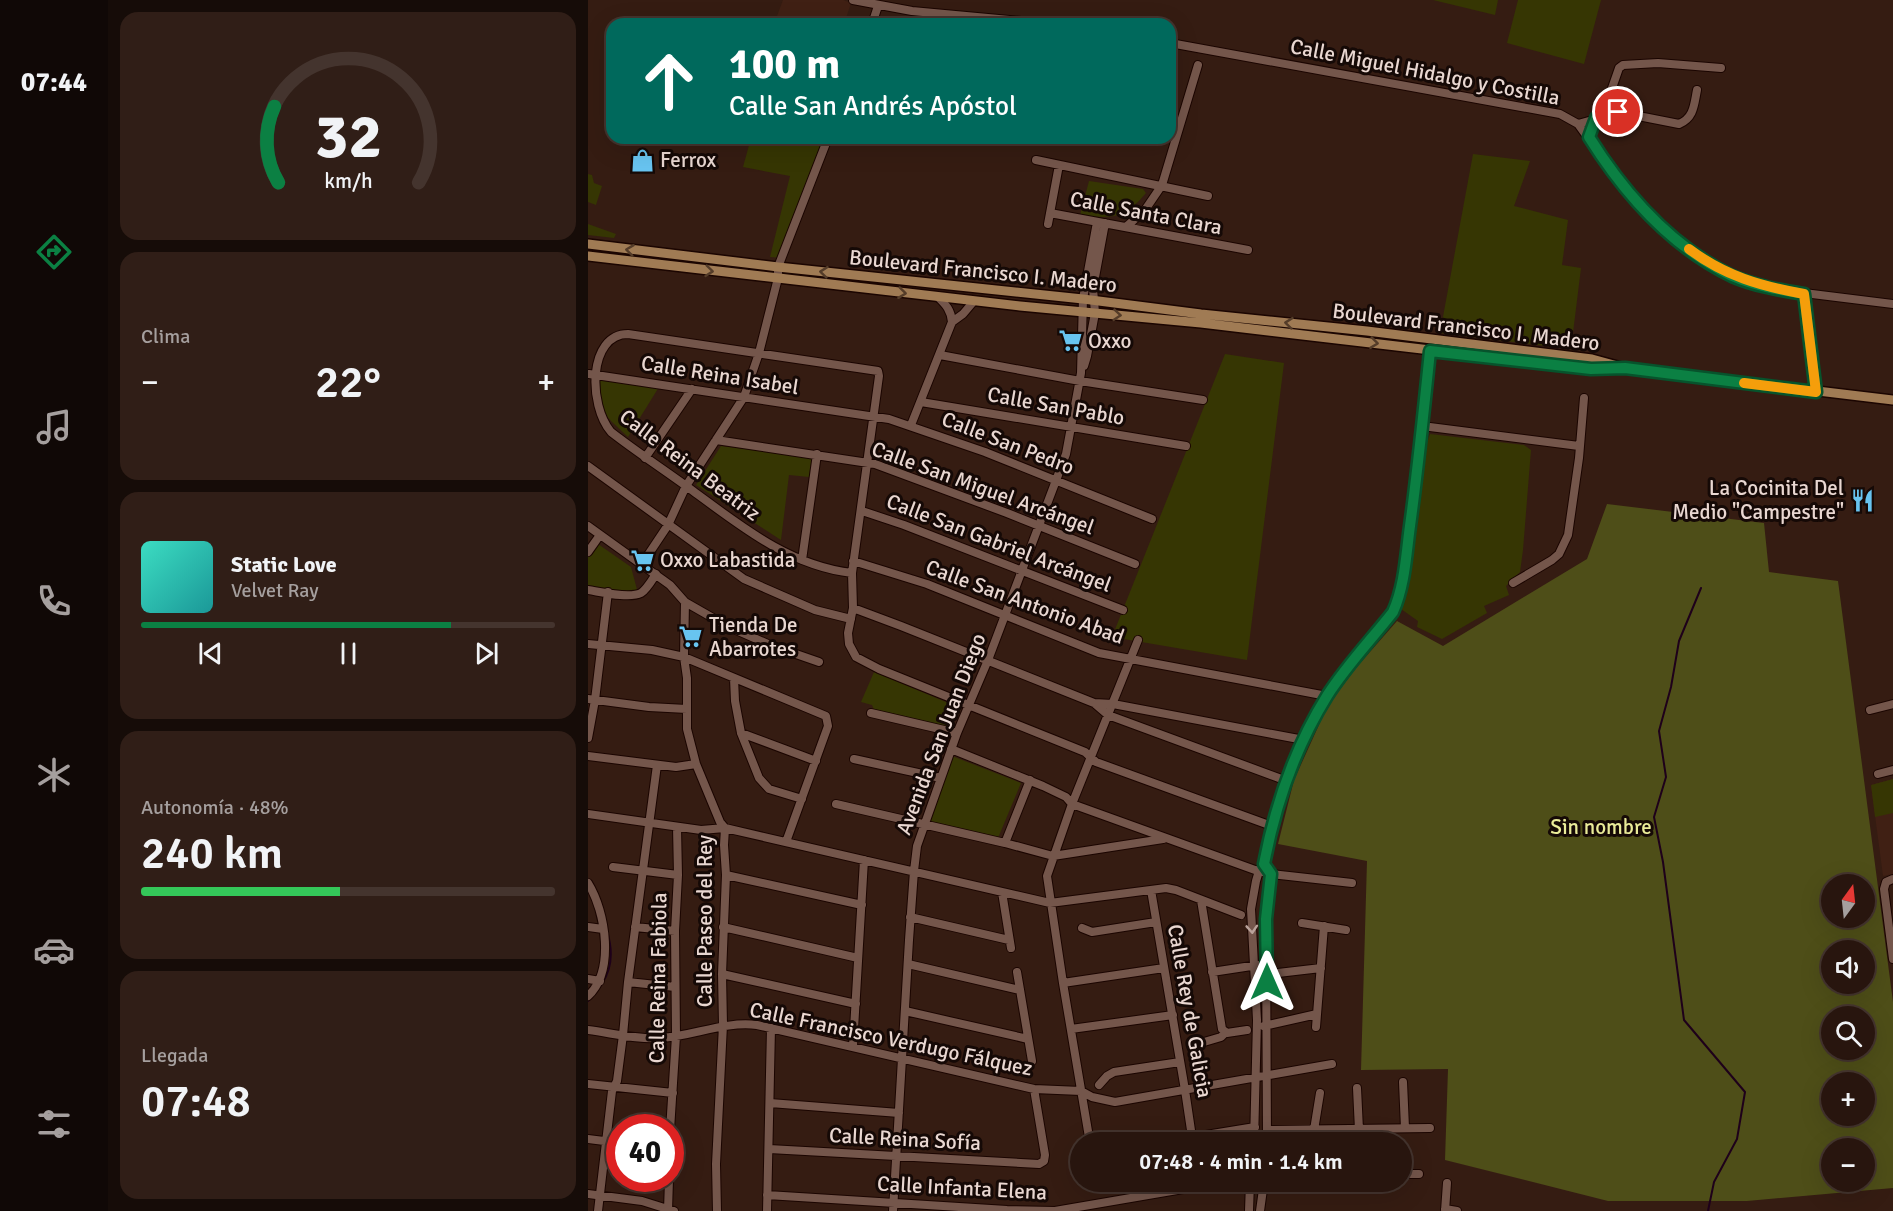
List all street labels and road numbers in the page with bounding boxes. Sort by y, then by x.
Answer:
street label: Calle Miguel Hidalgo y Costilla [1288,33,1562,111]
street label: Calle Santa Clara [1068,186,1224,240]
street label: Boulevard Francisco I. Madero [848,244,1118,298]
street label: Boulevard Francisco I. Madero [1331,298,1601,356]
street label: Calle Reina Isabel [639,350,801,400]
street label: Calle San Pablo [985,381,1127,431]
street label: Calle Reina Beatriz [614,404,766,526]
street label: Calle San Pedro [938,406,1078,480]
street label: Calle San Miguel Arcángel [868,436,1098,540]
street label: Calle San Gabriel Arcángel [883,488,1115,598]
street label: Calle San Antonio Abad [922,554,1128,650]
street label: Avenida San Juan Diego [891,630,991,838]
street label: Calle Paseo del Rey [692,835,718,1007]
street label: Calle Reina Fabiola [644,892,672,1064]
street label: Calle Rey de Galicia [1162,922,1218,1100]
street label: Calle Francisco Verdugo Fálquez [747,996,1035,1082]
street label: Calle Reina Sofía [828,1122,982,1156]
street label: Calle Infanta Elena [876,1171,1048,1205]

